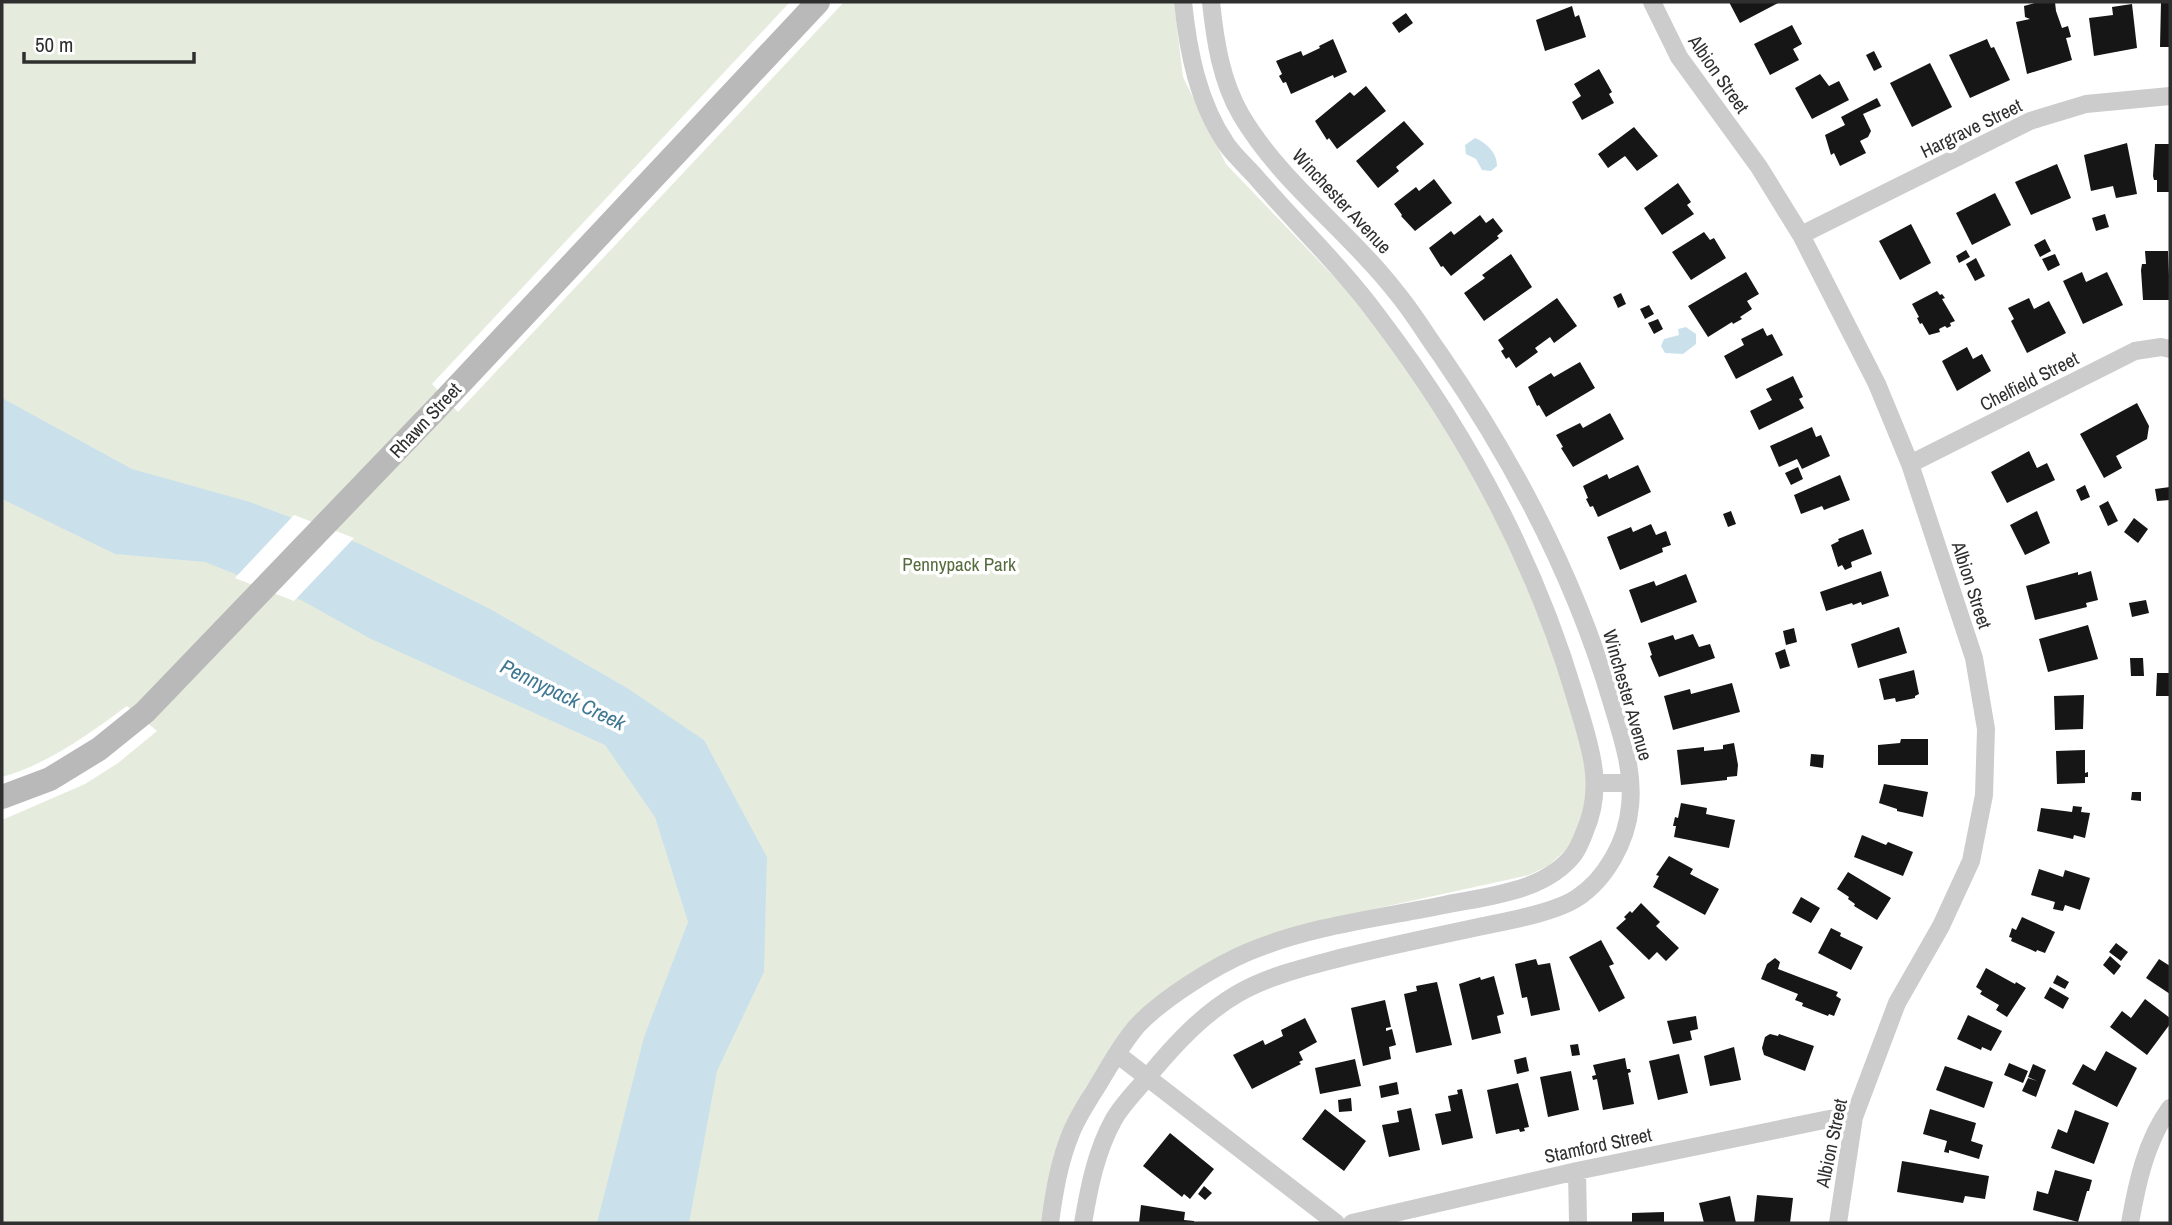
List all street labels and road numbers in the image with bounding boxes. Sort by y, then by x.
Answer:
street label: Albion Street [1682,29,1756,119]
street label: Hargrave Street [1916,92,2027,164]
street label: Winchester Avenue [1287,143,1397,259]
street label: Chelfield Street [1975,345,2083,417]
street label: Rhawn Street [383,376,467,463]
street label: Albion Street [1945,537,1998,632]
street label: Winchester Avenue [1597,627,1659,763]
street label: Albion Street [1809,1096,1853,1191]
street label: Stamford Street [1542,1121,1655,1169]

